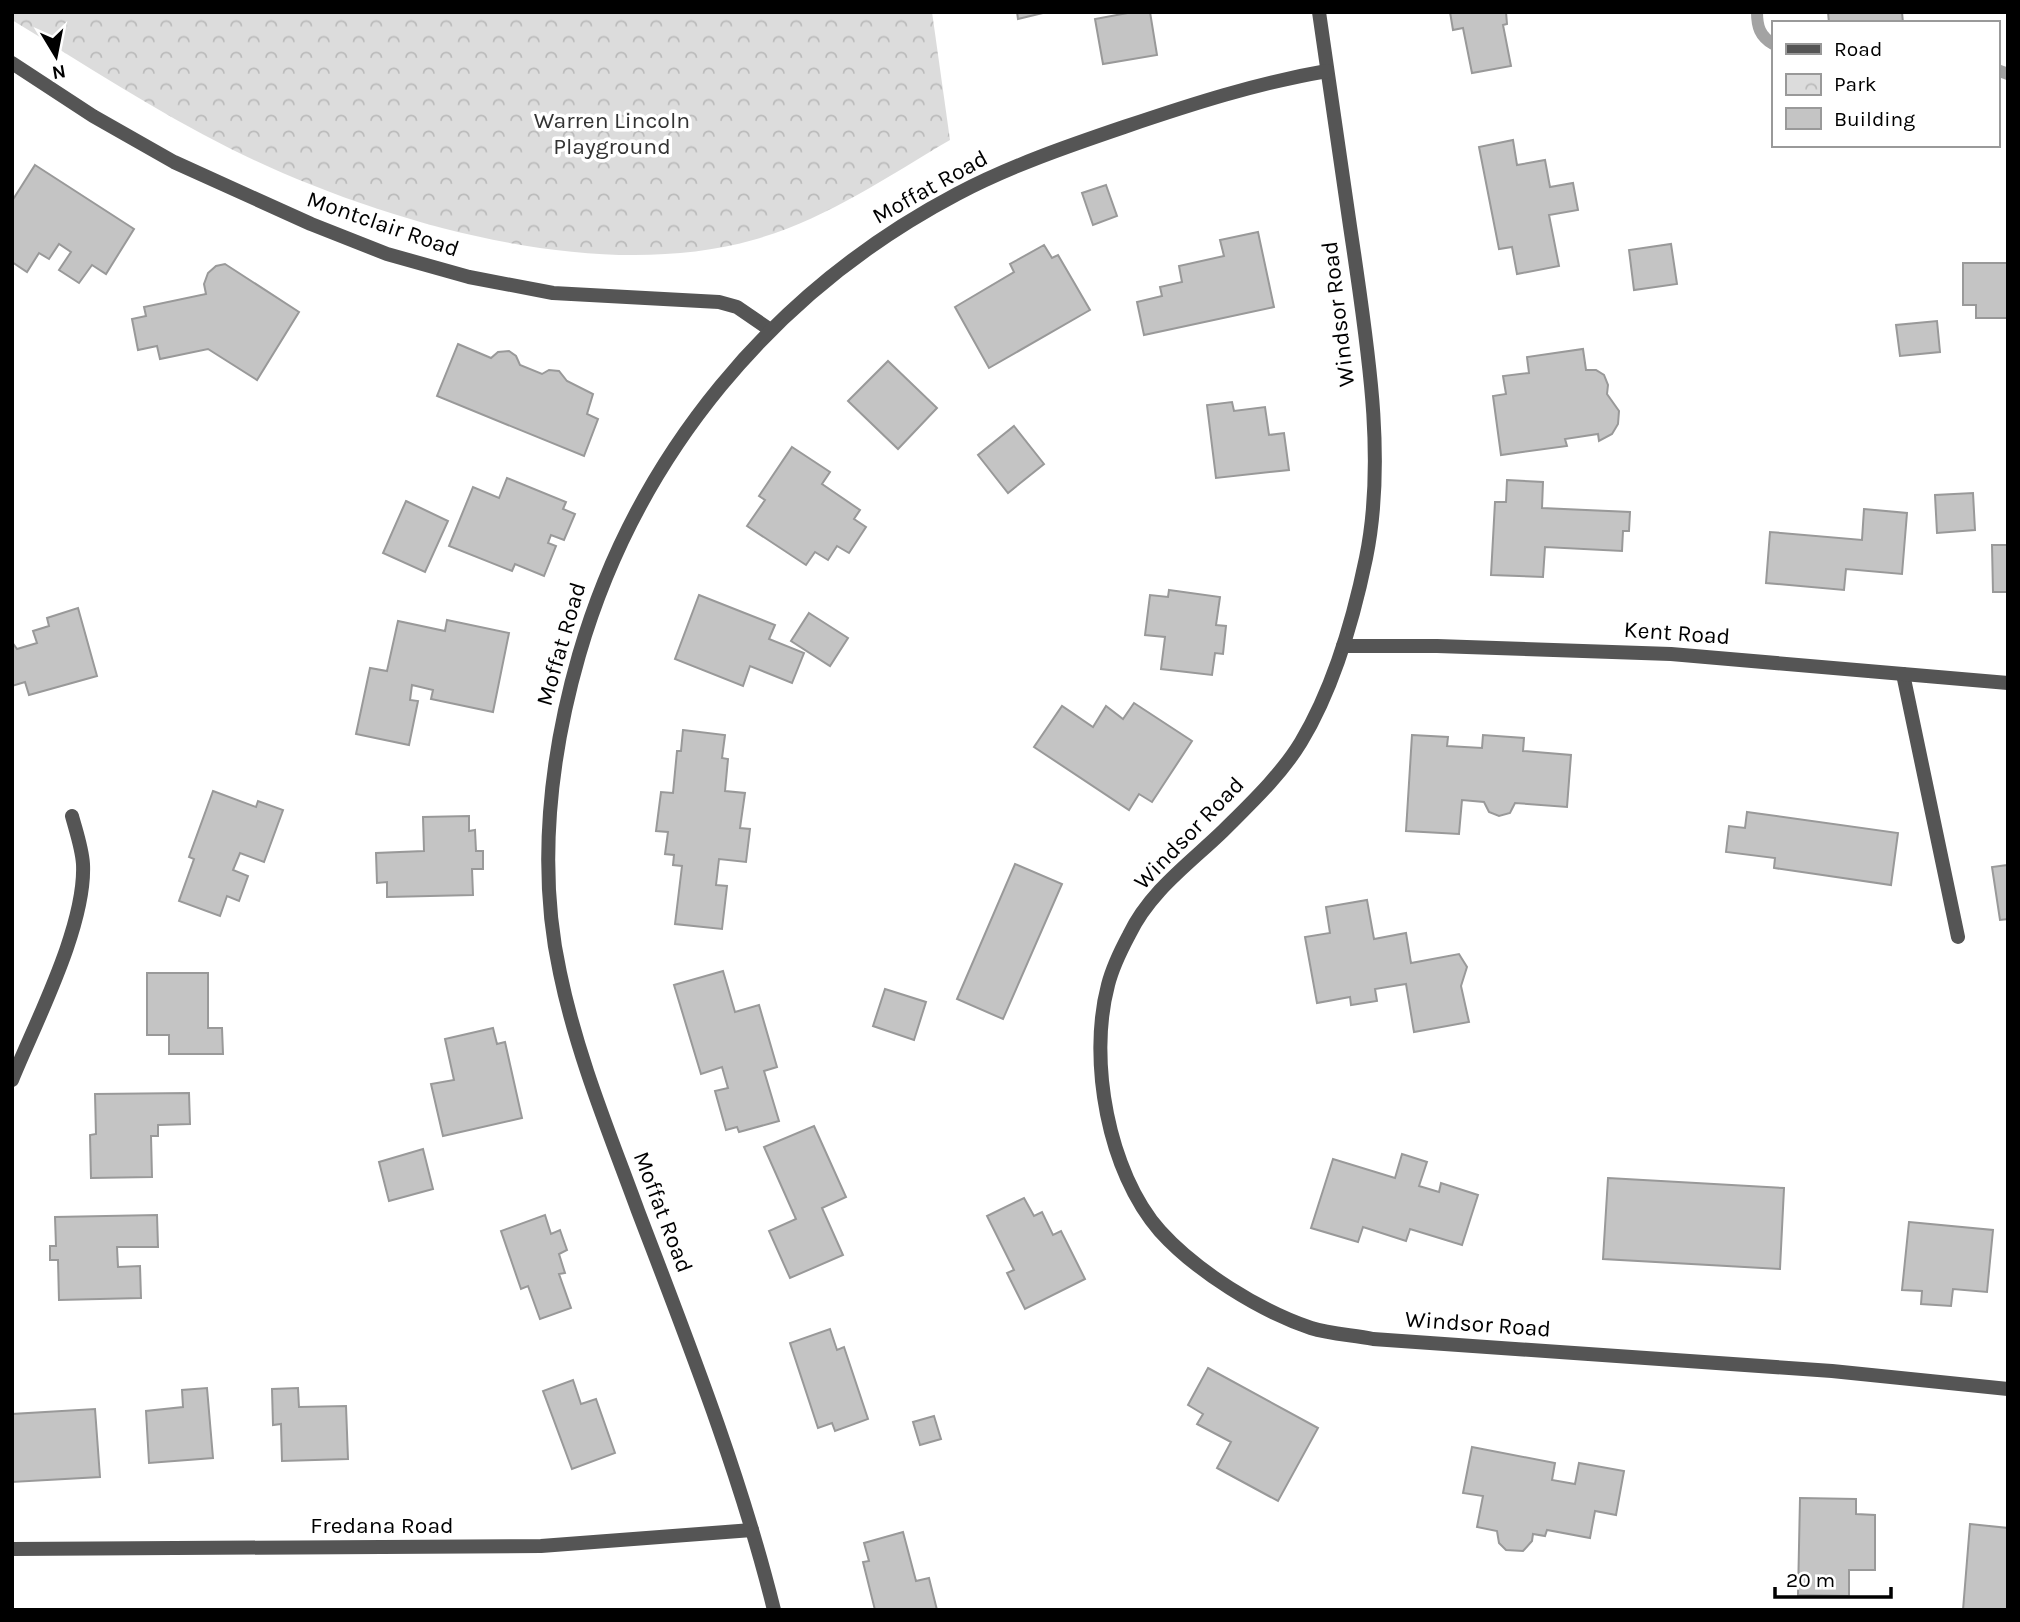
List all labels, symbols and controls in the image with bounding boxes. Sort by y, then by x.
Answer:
north arrow [21,21,91,91]
legend [1772,21,1999,147]
text: Road [1834,37,1882,61]
text: N [50,60,67,84]
text: Park [1834,72,1877,96]
park label: Warren Lincoln Playground [534,107,690,160]
text: Building [1834,107,1915,131]
street label: Moffat Road [868,144,992,230]
street label: Montclair Road [303,185,463,263]
street label: Windsor Road [1316,240,1360,388]
street label: Moffat Road [530,579,592,709]
street label: Kent Road [1623,616,1731,650]
street label: Windsor Road [1128,771,1250,895]
street label: Moffat Road [628,1148,698,1276]
street label: Windsor Road [1404,1305,1552,1343]
street label: Fredana Road [310,1512,454,1539]
scale bar [1775,1556,1890,1600]
text: 20 m [1786,1568,1835,1592]

